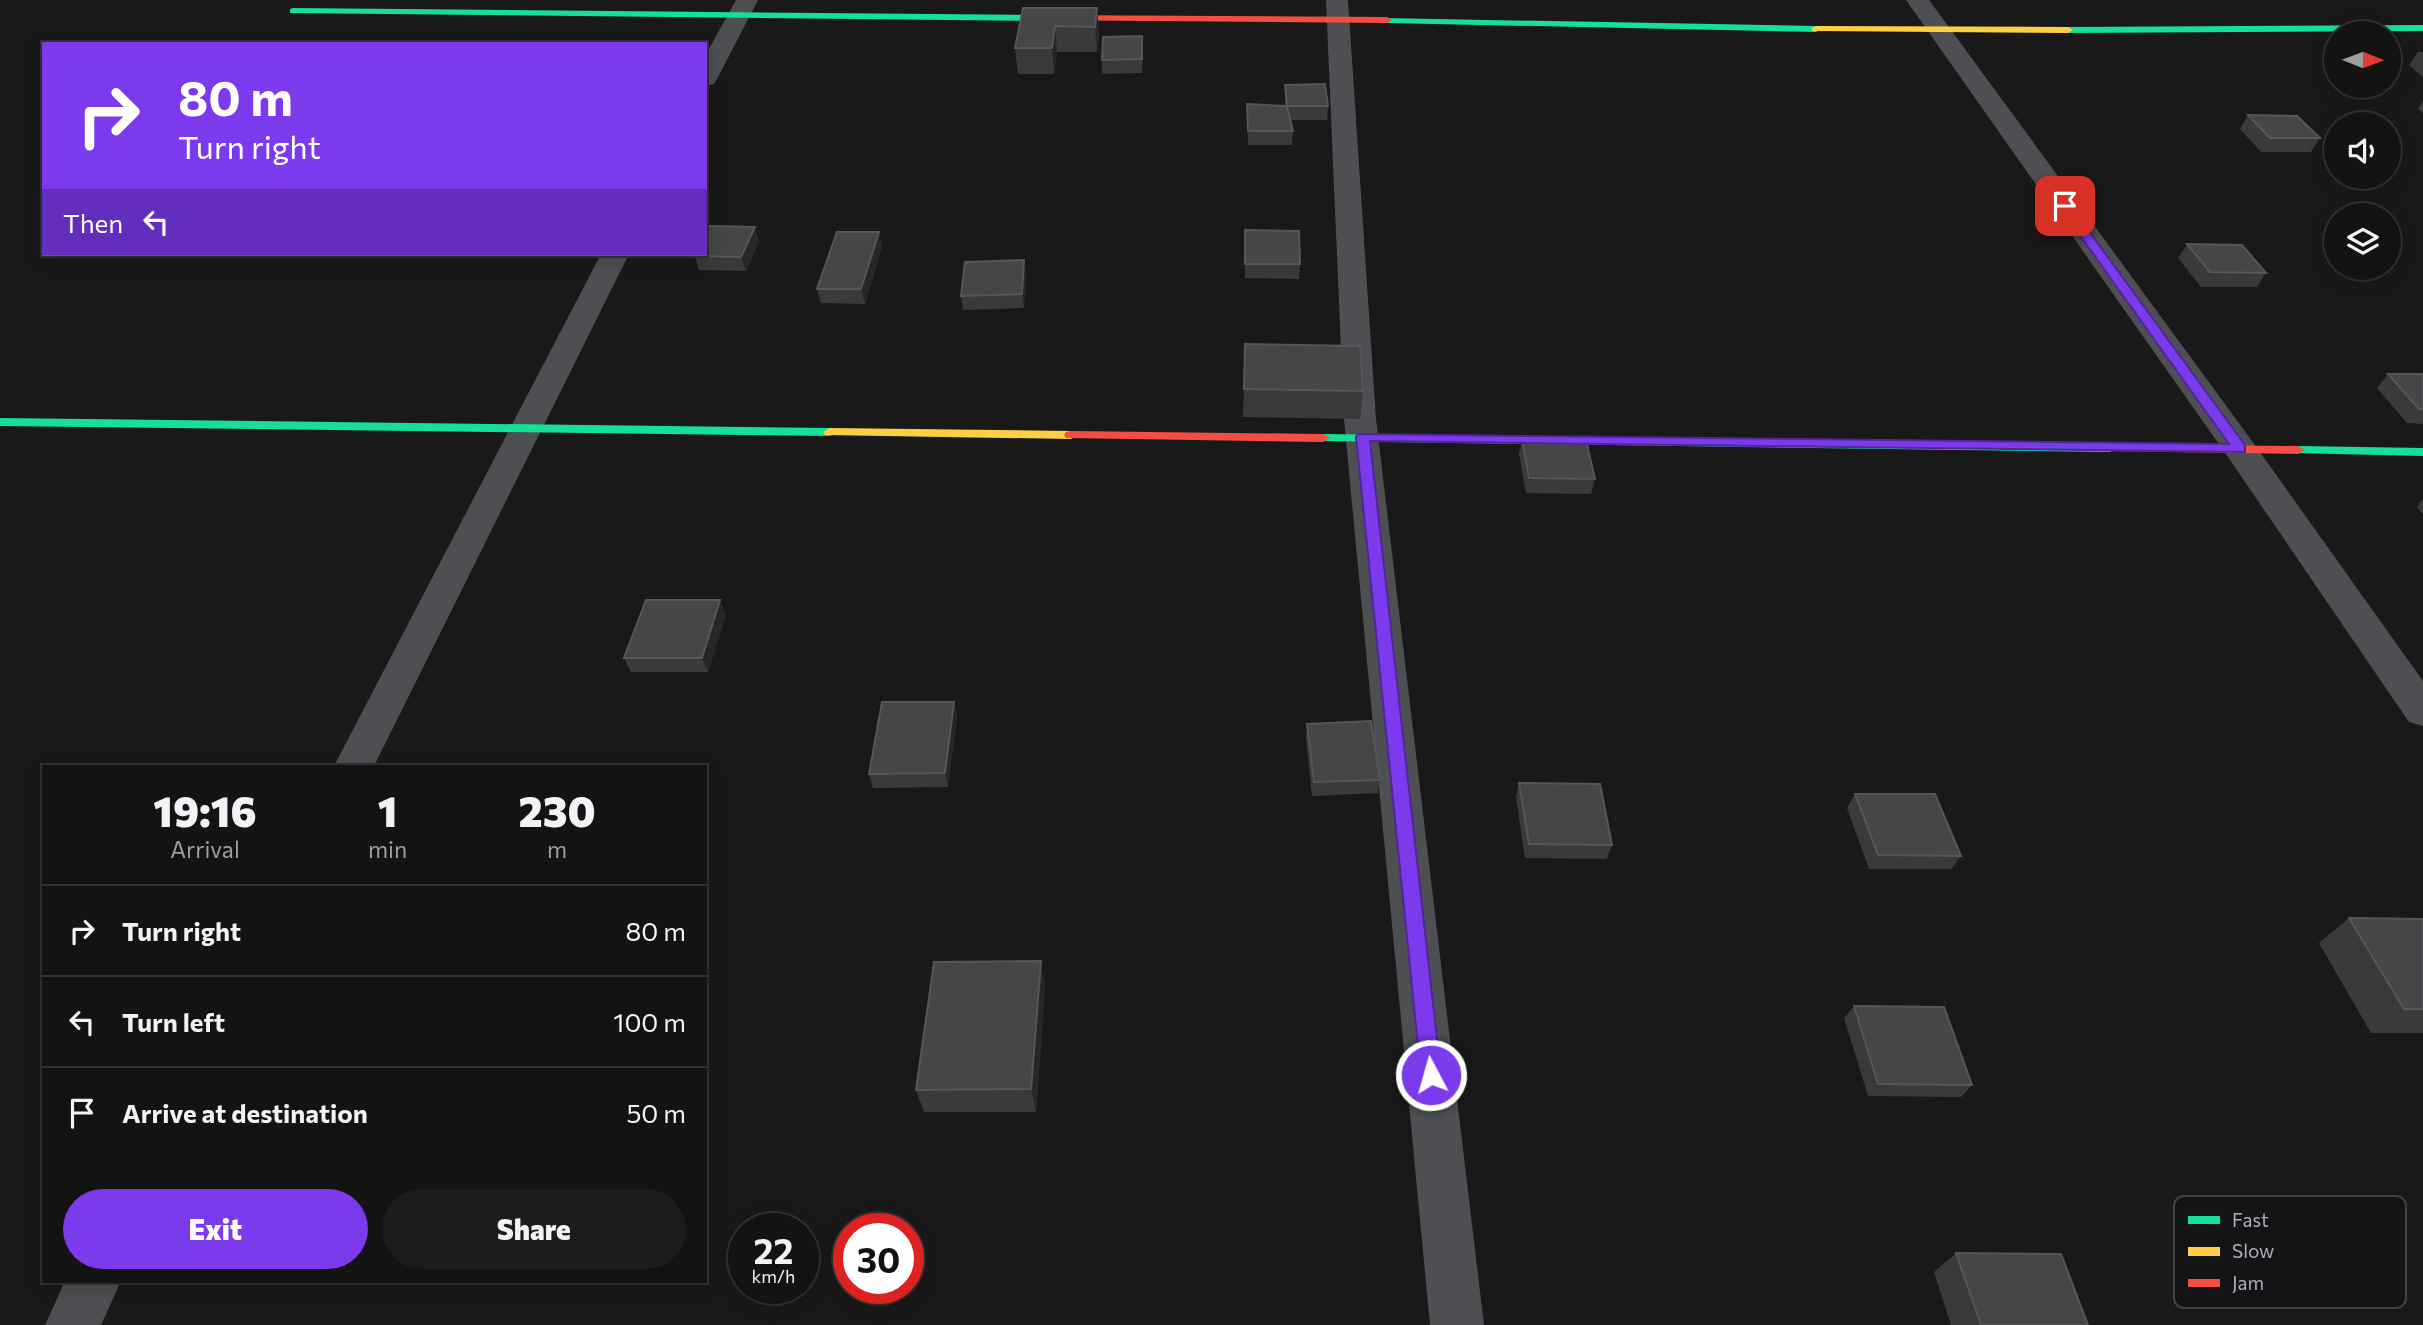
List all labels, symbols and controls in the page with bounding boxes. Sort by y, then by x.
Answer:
north arrow [2324,21,2401,98]
map controls [2324,21,2401,280]
text: 80 m [178,66,293,126]
icon: right [63,70,154,161]
button: sound [2324,112,2401,189]
text: Turn right [178,126,321,166]
pin [2035,176,2095,236]
icon: arrive [2046,187,2084,225]
icon: left [137,203,175,241]
button: layers [2324,203,2401,280]
text: Then [63,207,123,238]
text: 19:16 [153,784,257,836]
text: 1 [378,784,397,836]
text: 230 [518,784,596,836]
text: Arrival [170,835,240,863]
text: min [368,835,407,863]
text: m [547,835,567,863]
icon: right [63,912,101,950]
text: Turn right [122,915,241,946]
text: 80 m [626,915,686,946]
icon: left [63,1003,101,1041]
text: Turn left [122,1006,225,1037]
text: 100 m [613,1006,686,1037]
position arrow [1394,1038,1468,1112]
icon: arrive [63,1094,101,1132]
text: Arrive at destination [122,1097,368,1128]
text: 50 m [626,1097,686,1128]
button: Exit [63,1189,368,1269]
button: Share [382,1189,686,1269]
legend [2174,1196,2406,1308]
text: Fast [2232,1208,2269,1231]
speed limit sign: 30 [833,1213,924,1304]
text: 22 [754,1228,793,1271]
text: Slow [2232,1239,2274,1262]
text: km/h [752,1265,795,1287]
text: Jam [2232,1271,2264,1294]

